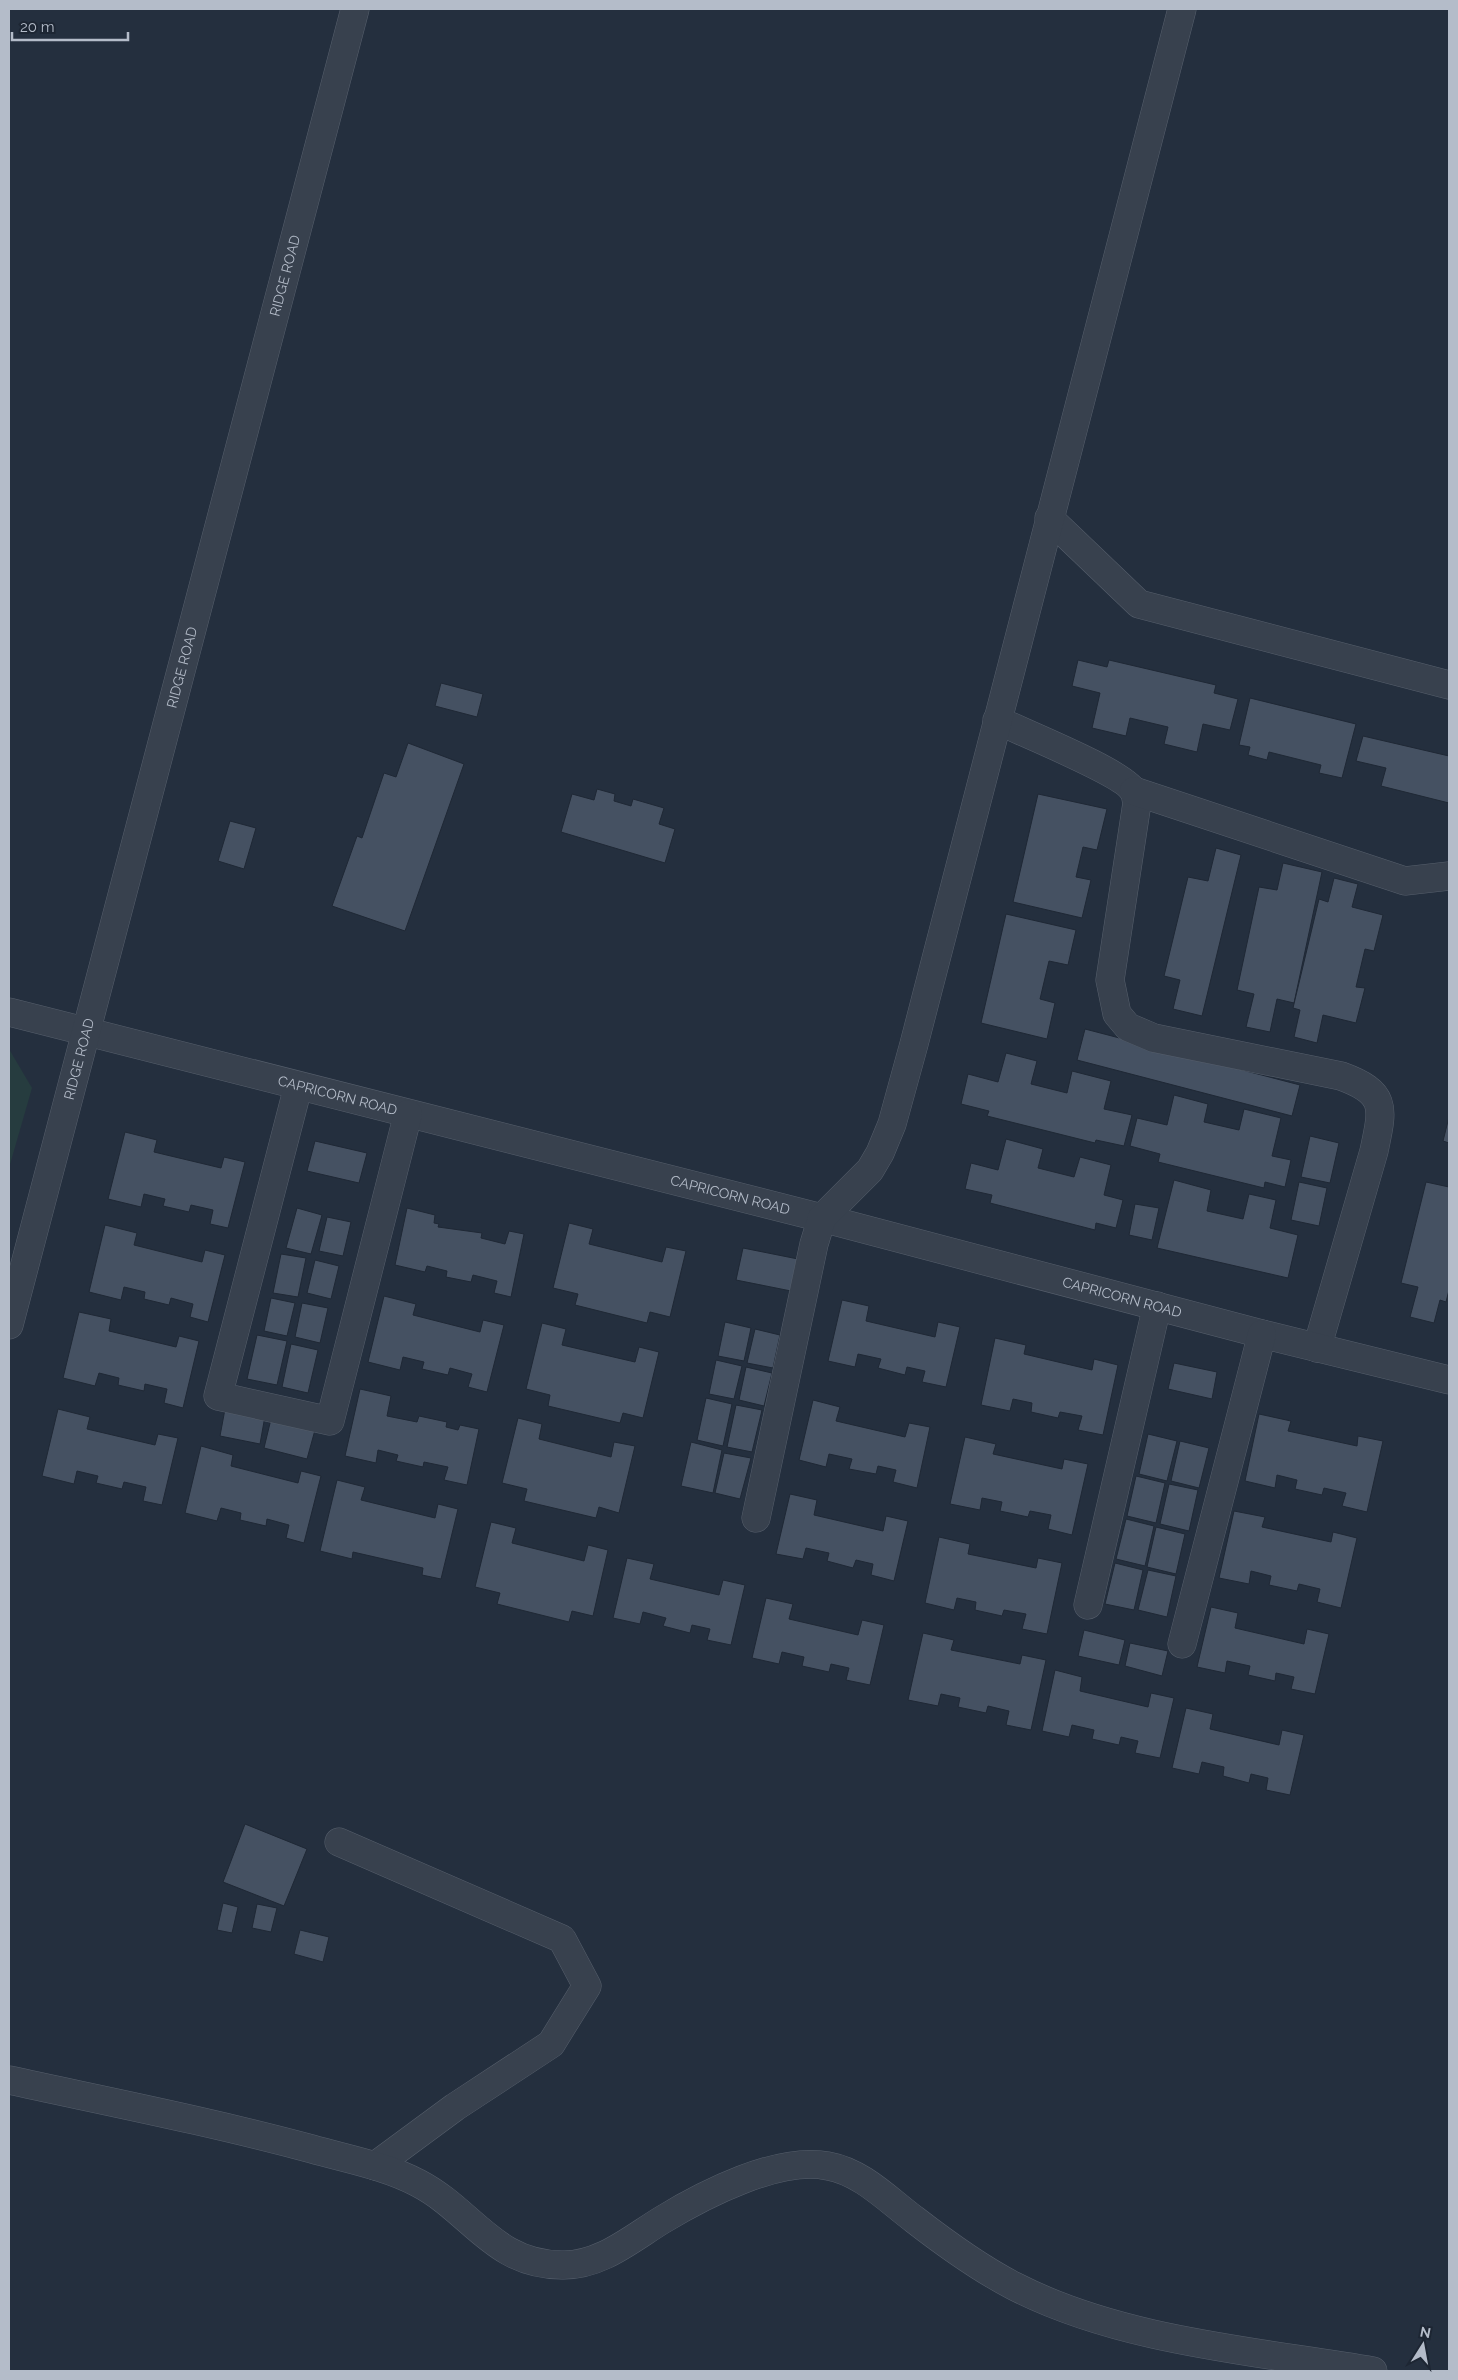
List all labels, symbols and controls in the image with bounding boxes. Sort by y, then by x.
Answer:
scale bar [12,10,129,42]
text: 20 m [20,18,55,36]
street label: RIDGE ROAD [267,233,303,318]
street label: RIDGE ROAD [164,625,200,710]
street label: RIDGE ROAD [61,1017,97,1101]
street label: CAPRICORN ROAD [276,1072,399,1118]
street label: CAPRICORN ROAD [669,1172,792,1218]
street label: CAPRICORN ROAD [1061,1274,1183,1320]
north arrow [1398,2320,1448,2370]
text: N [1419,2323,1432,2341]

